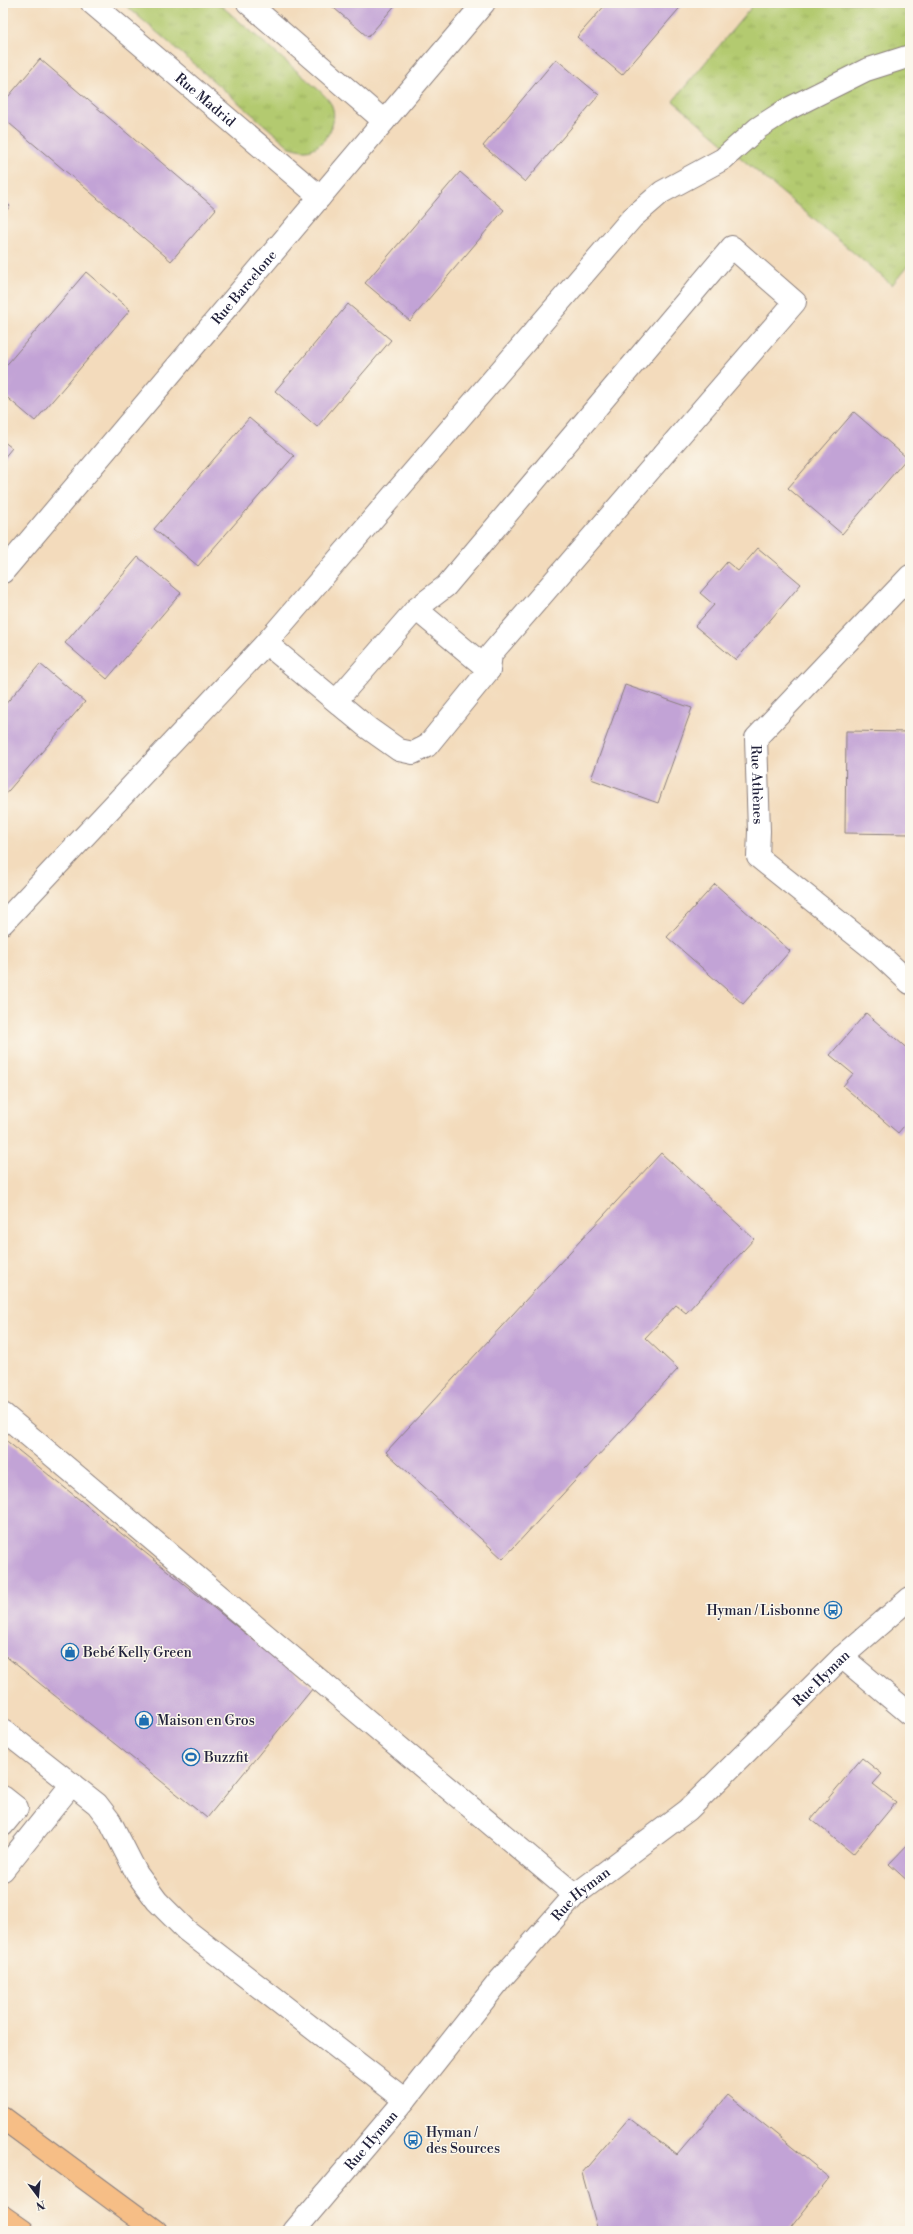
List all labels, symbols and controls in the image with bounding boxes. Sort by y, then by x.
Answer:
street label: Rue Madrid [171,69,239,131]
street label: Rue Barcelone [208,247,281,329]
street label: Rue Athènes [746,745,767,824]
bus stop icon: Hyman / Lisbonne [823,1600,843,1620]
place label: Hyman / Lisbonne [706,1602,820,1620]
shop icon: Bebé Kelly Green [60,1642,80,1662]
place label: Bebé Kelly Green [82,1644,192,1662]
street label: Rue Hyman [789,1646,854,1711]
shop icon: Maison en Gros [134,1710,154,1730]
place label: Maison en Gros [157,1712,255,1730]
sports icon: Buzzfit [181,1747,201,1767]
place label: Buzzfit [203,1749,249,1767]
street label: Rue Hyman [548,1863,615,1925]
street label: Rue Hyman [341,2107,403,2175]
place label: Hyman / des Sources [426,2124,500,2158]
bus stop icon: Hyman / des Sources [403,2130,423,2150]
north arrow [18,2176,58,2216]
text: N [34,2197,47,2213]

